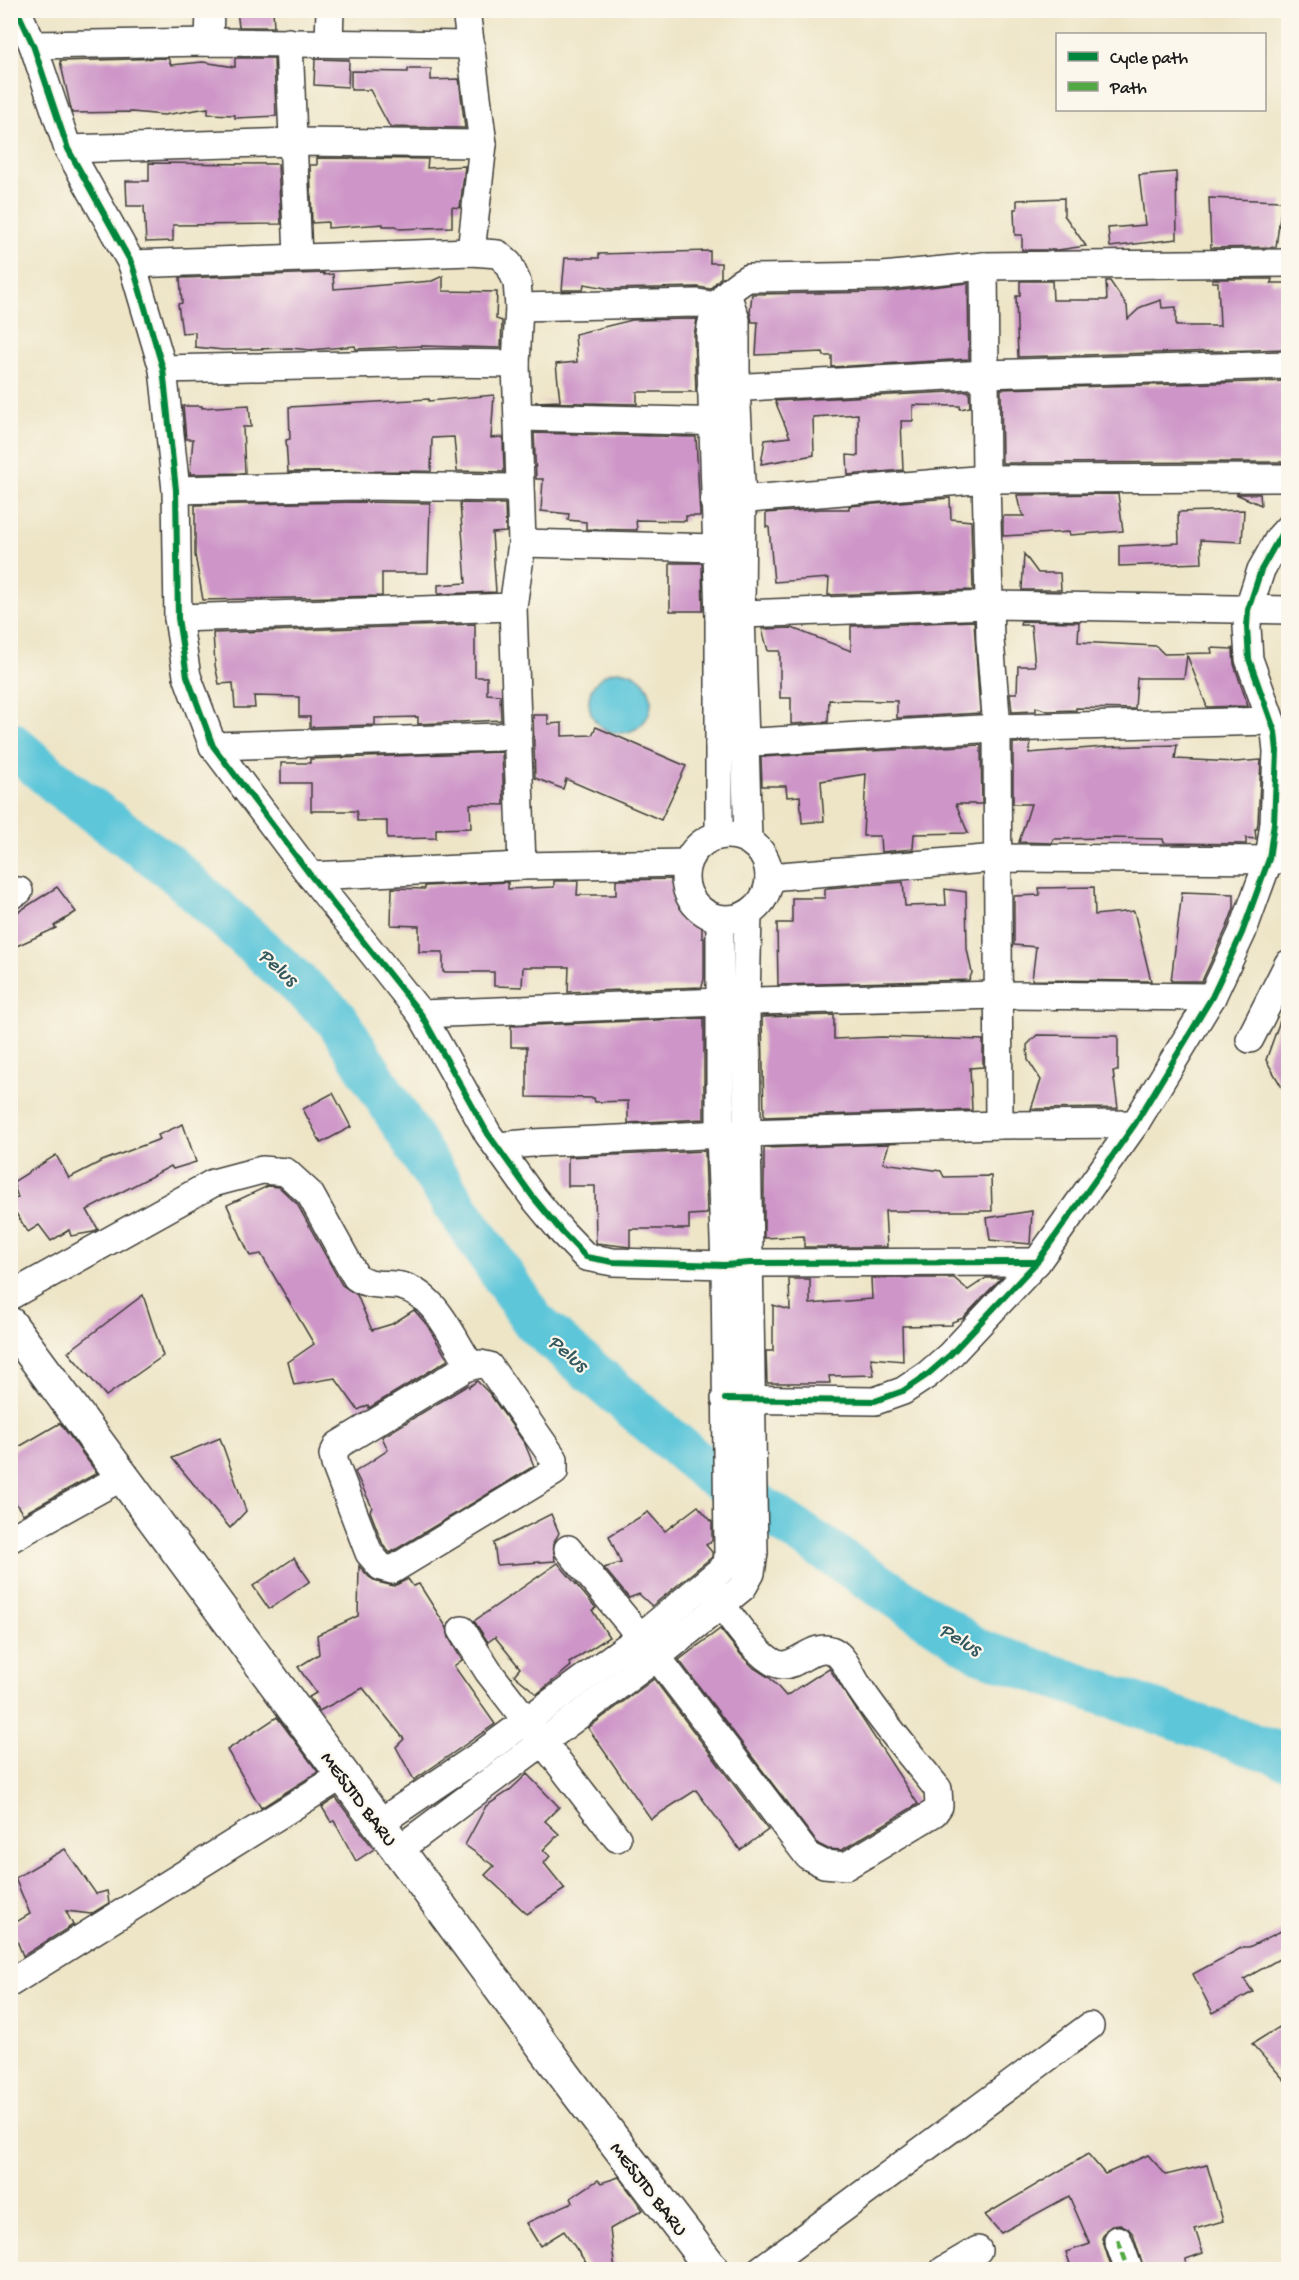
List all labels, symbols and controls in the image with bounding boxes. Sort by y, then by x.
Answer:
legend [1056,33,1266,111]
text: Cycle path [1110,49,1188,70]
text: Path [1109,79,1147,100]
water label: Pelus [252,944,303,994]
water label: Pelus [542,1331,593,1380]
water label: Pelus [934,1619,987,1664]
street label: MESJID BARU [314,1748,400,1852]
street label: MESJID BARU [603,2139,691,2242]

